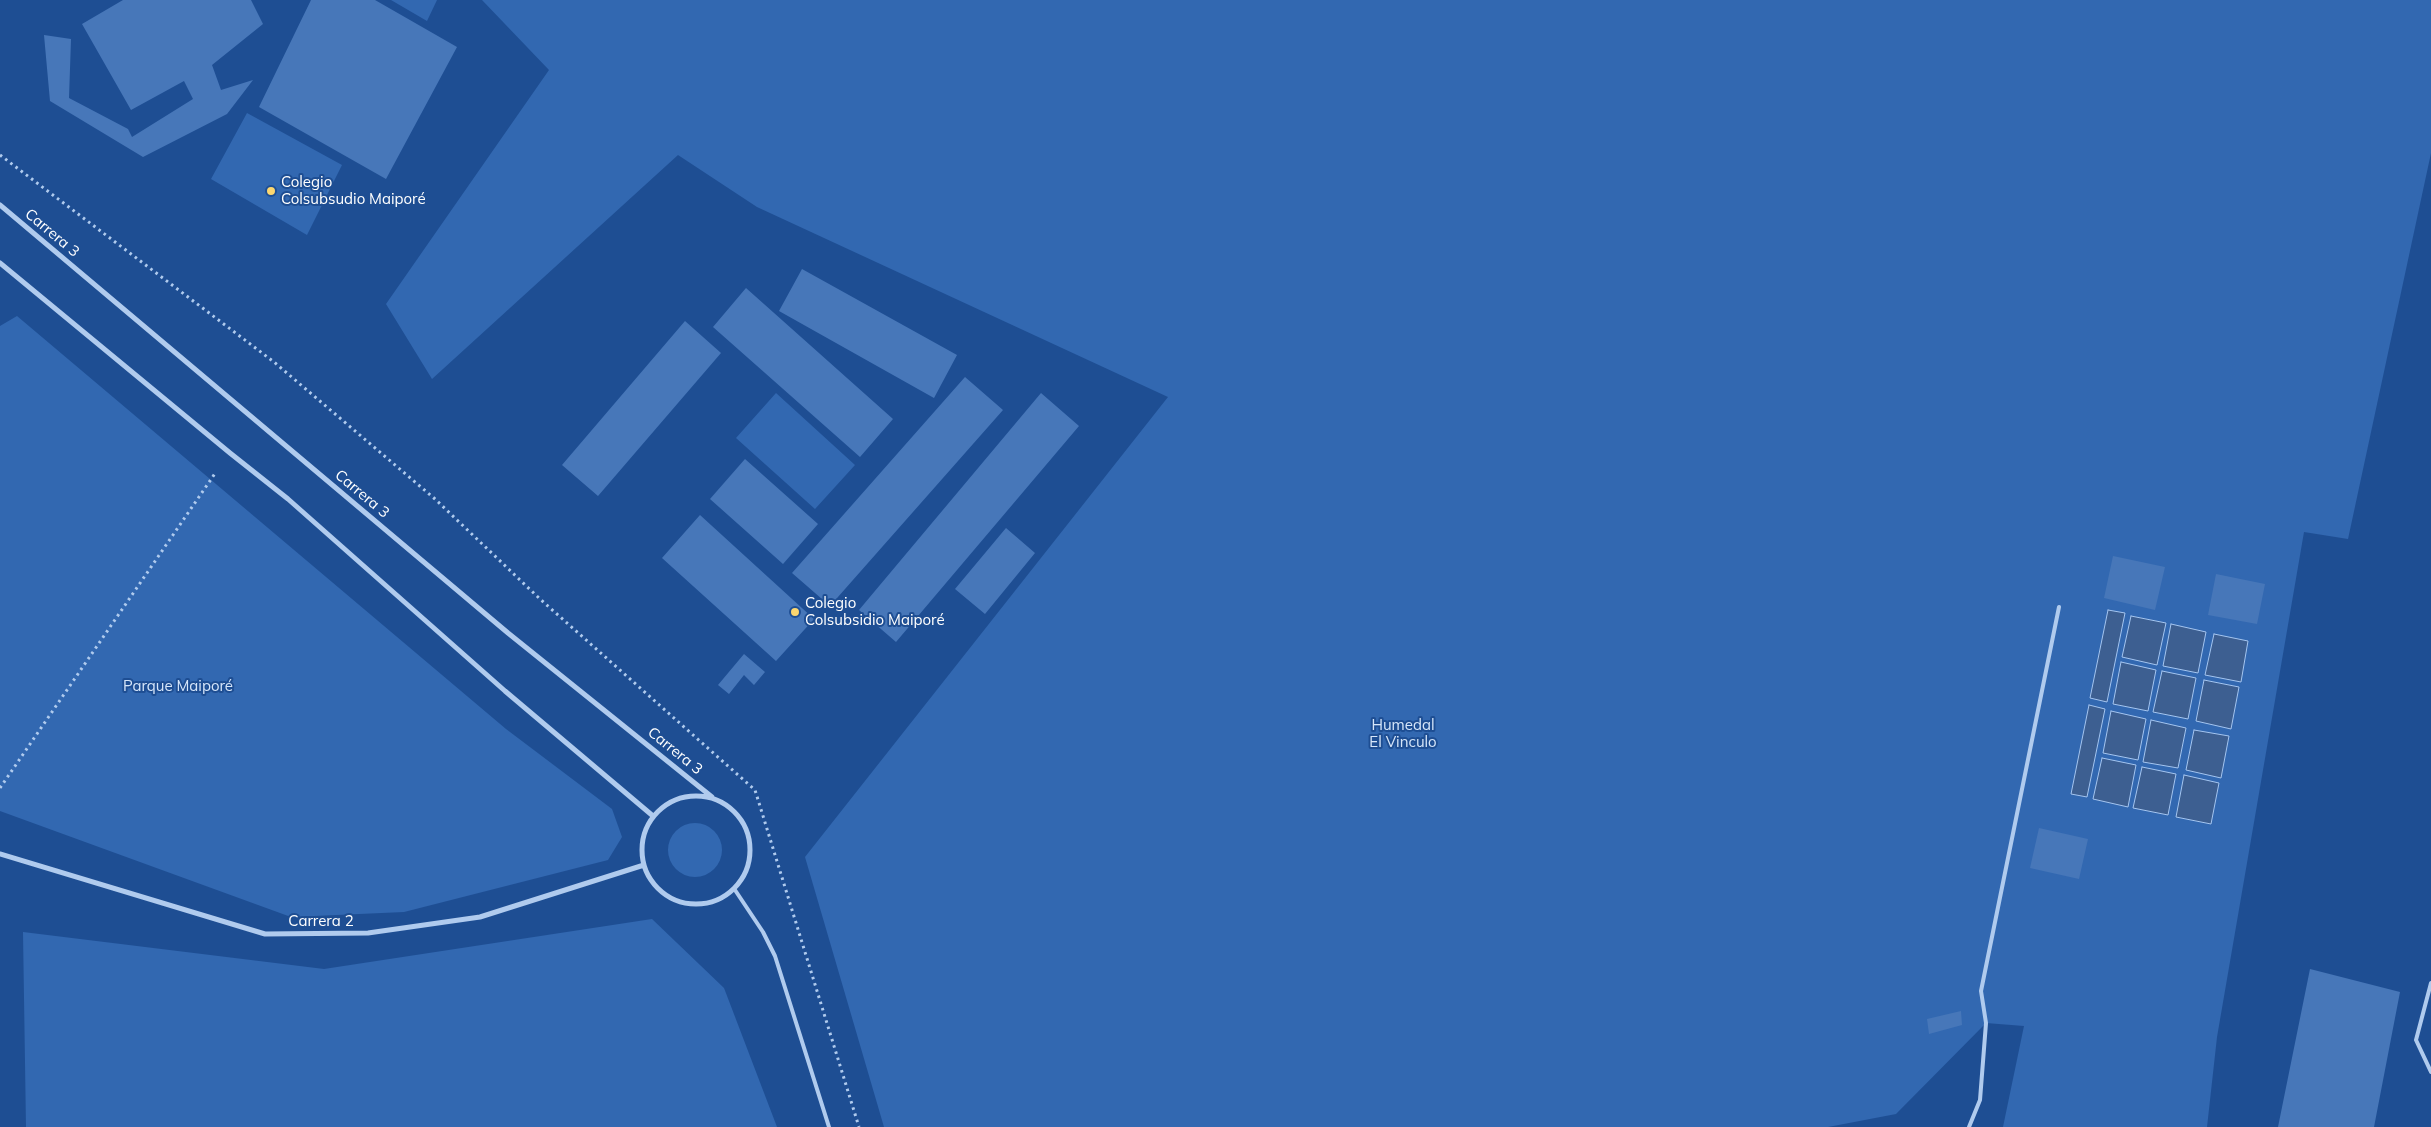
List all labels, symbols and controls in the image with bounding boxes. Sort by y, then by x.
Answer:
place label: Colegio Colsubsudio Maiporé [281,173,426,208]
marker: Colegio Colsubsudio Maiporé [265,185,277,197]
street label: Carrera 3 [21,205,83,261]
street label: Carrera 3 [331,466,393,522]
place label: Colegio Colsubsidio Maiporé [805,594,945,629]
marker: Colegio Colsubsidio Maiporé [789,606,801,618]
park label: Parque Maiporé [123,677,233,695]
park label: Humedal El Vinculo [1369,716,1437,751]
street label: Carrera 3 [644,723,706,779]
street label: Carrera 2 [288,912,354,930]

